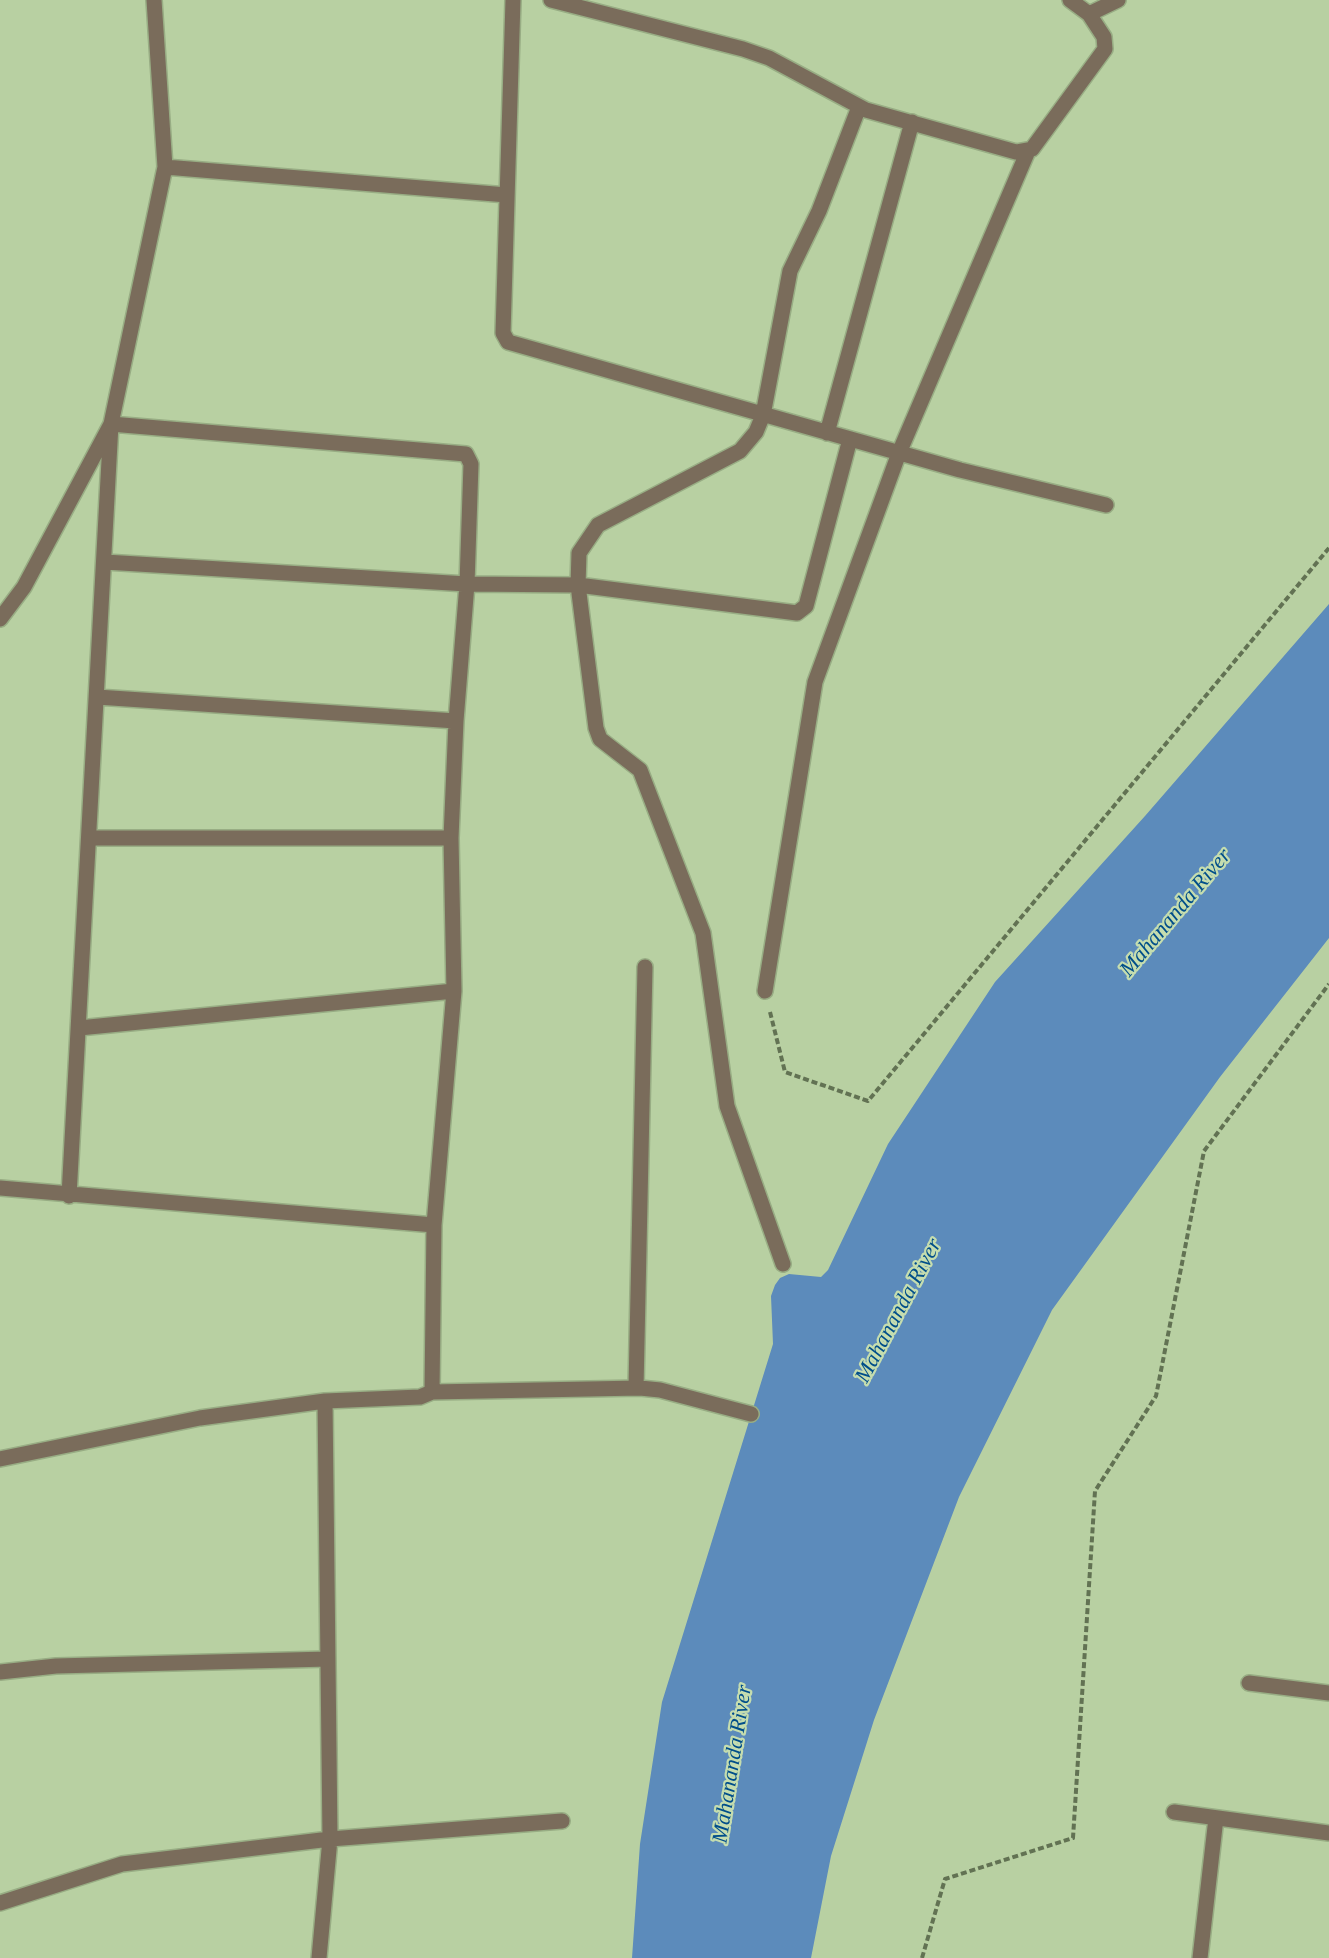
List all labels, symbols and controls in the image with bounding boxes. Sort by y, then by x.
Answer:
water label: Mahananda River [1115,843,1237,983]
water label: Mahananda River [850,1234,948,1388]
water label: Mahananda River [707,1683,759,1845]

